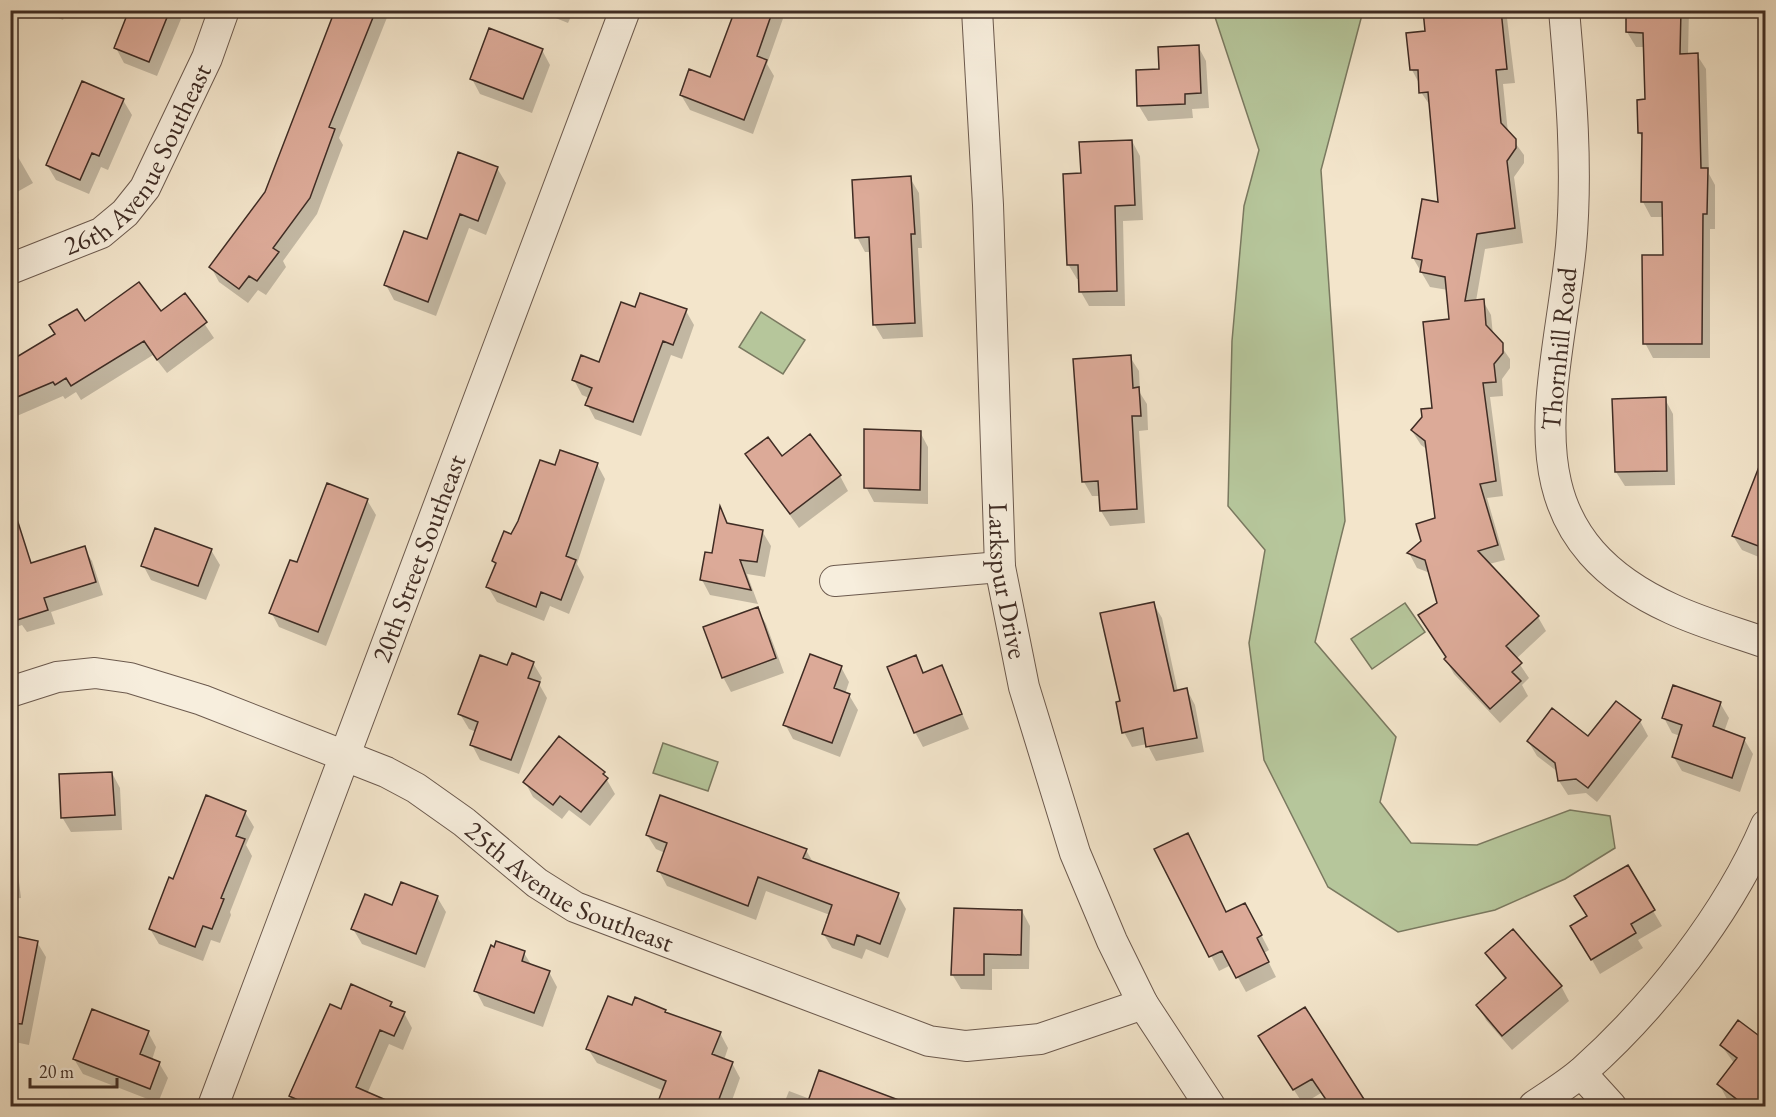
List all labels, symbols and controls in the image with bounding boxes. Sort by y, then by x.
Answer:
street label: 26th Avenue Southeast [58,57,219,263]
street label: Thornhill Road [1533,265,1585,432]
street label: 20th Street Southeast [363,449,474,667]
street label: Larkspur Drive [981,502,1036,662]
street label: 25th Avenue Southeast [458,812,679,960]
scale bar [30,1051,117,1089]
text: 20 m [39,1060,74,1083]

